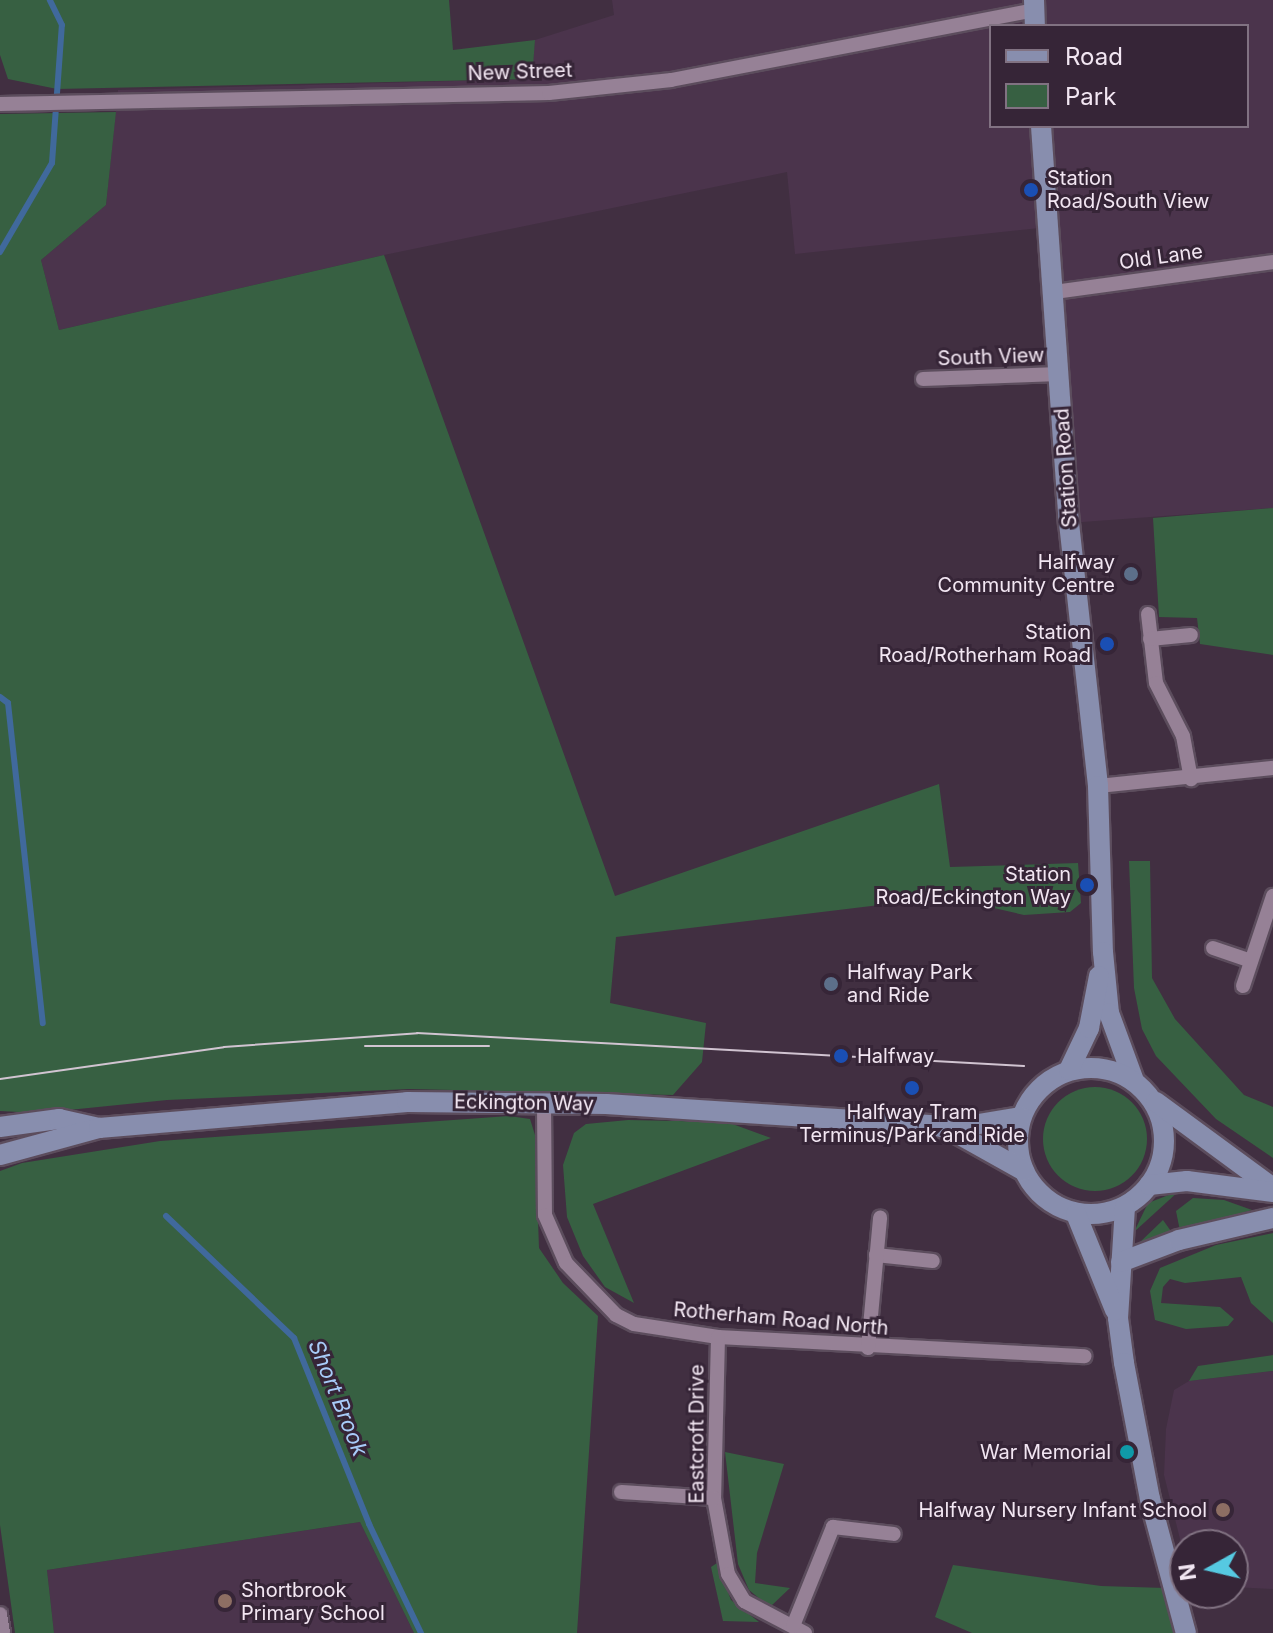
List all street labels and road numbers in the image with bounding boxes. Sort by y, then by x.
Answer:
street label: New Street [467,58,573,86]
street label: Old Lane [1118,239,1204,275]
street label: South View [937,343,1045,371]
street label: Station Road [1050,407,1082,529]
street label: Eckington Way [454,1090,594,1116]
street label: Rotherham Road North [672,1298,890,1340]
street label: Eastcroft Drive [685,1364,709,1504]

